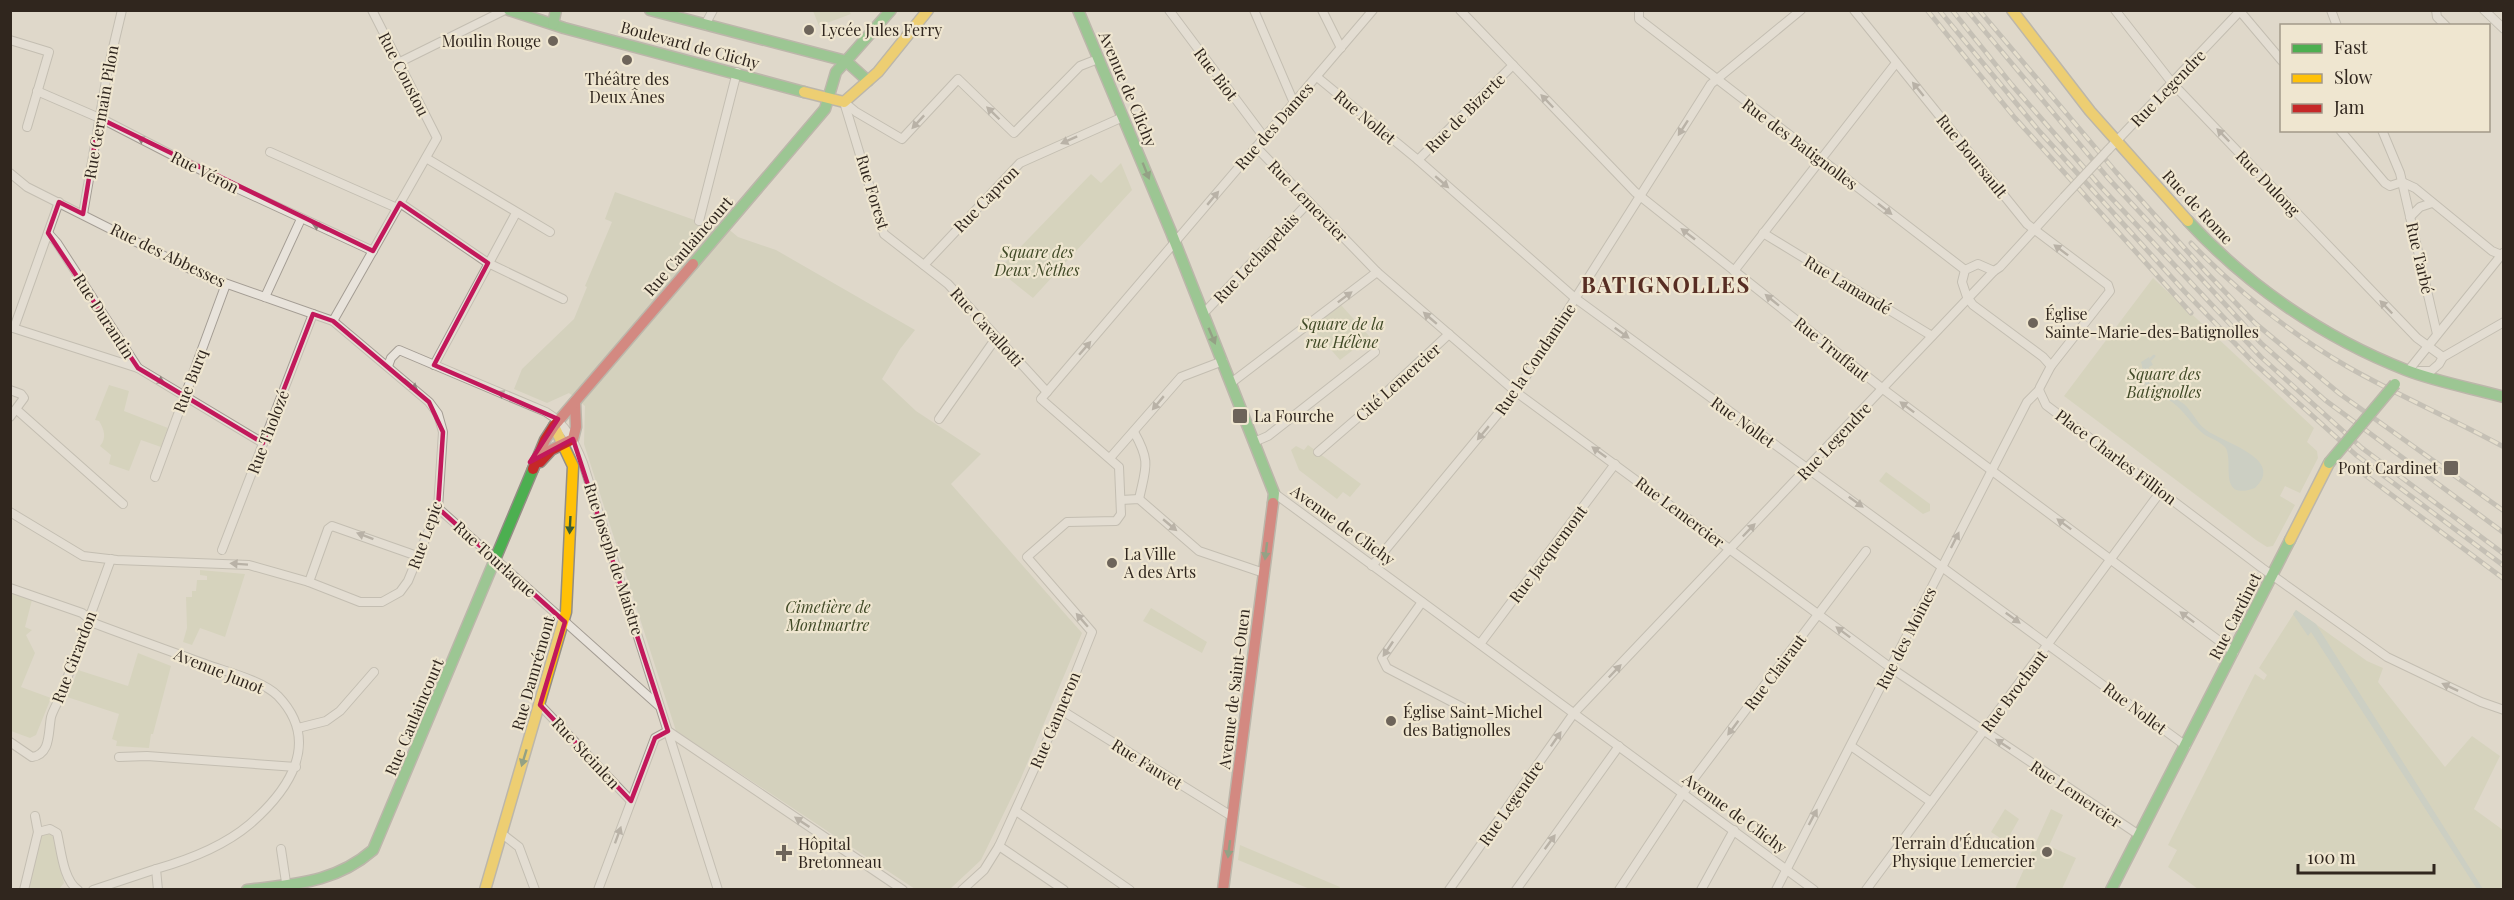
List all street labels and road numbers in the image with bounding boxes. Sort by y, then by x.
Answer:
street label: Boulevard de Clichy [618,16,762,73]
street label: Avenue de Clichy [1094,27,1162,150]
street label: Rue Coustou [374,28,435,119]
street label: Rue Germain Pilon [78,43,123,180]
street label: Rue Biot [1190,43,1243,105]
street label: Rue Legendre [2126,45,2210,131]
street label: Rue de Bizerte [1420,68,1509,157]
street label: Rue des Dames [1230,78,1317,174]
street label: Rue Nollet [1330,85,1401,149]
street label: Rue des Batignolles [1738,93,1862,194]
street label: Rue Boursault [1932,110,2013,202]
street label: Rue Dulong [2232,145,2305,220]
street label: Rue Véron [168,146,243,198]
street label: Rue Forest [852,152,895,232]
street label: Rue Lemercier [1264,155,1353,246]
street label: Rue Capron [949,160,1023,237]
street label: Rue de Rome [2158,165,2238,248]
street label: Rue Caulaincourt [639,191,737,300]
street label: Rue Lechapelais [1208,208,1303,307]
street label: Rue des Abbesses [107,218,229,291]
street label: Rue Tarbé [2402,220,2439,296]
street label: Rue Lamandé [1801,250,1896,319]
street label: Rue Durantin [69,269,140,363]
street label: Rue Cavallotti [946,283,1029,371]
street label: Rue la Condamine [1489,299,1580,419]
street label: Rue Truffaut [1790,312,1875,386]
street label: Cité Lemercier [1351,338,1445,425]
street label: Rue Burq [168,346,211,416]
street label: Rue Tholozé [242,387,293,477]
street label: Rue Nollet [1707,391,1780,452]
street label: Rue Legendre [1792,397,1875,484]
street label: Place Charles Fillion [2052,404,2181,509]
street label: Rue Lemercier [1632,471,1729,552]
street label: Avenue de Clichy [1286,479,1399,569]
street label: Rue Joseph de Maistre [580,480,649,638]
street label: Rue Lepic [403,498,447,572]
street label: Rue Jacquemont [1504,500,1591,607]
street label: Rue Tourlaque [450,516,541,601]
street label: Rue Cardinet [2204,568,2266,663]
street label: Rue des Moines [1871,583,1940,693]
street label: Rue Girardon [46,607,101,706]
street label: Avenue de Saint-Ouen [1213,607,1254,771]
street label: Rue Damrémont [506,613,559,733]
street label: Rue Clairaut [1739,629,1810,714]
street label: Avenue Junot [170,643,267,698]
street label: Rue Brochant [1976,645,2052,736]
street label: Rue Caulaincourt [379,655,448,779]
street label: Rue Ganneron [1025,668,1085,771]
street label: Rue Nollet [2099,677,2171,738]
street label: Rue Steinlen [548,712,625,793]
street label: Rue Fauvet [1108,734,1187,794]
street label: Rue Lemercier [2026,755,2126,832]
street label: Rue Legendre [1473,756,1548,849]
street label: Avenue de Clichy [1678,767,1791,857]

